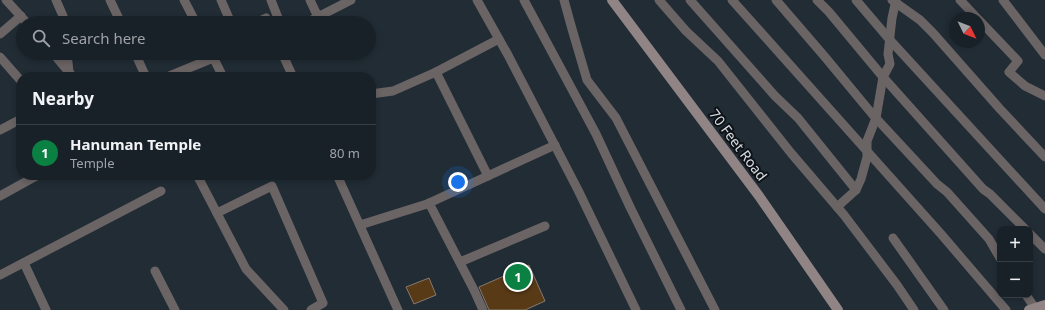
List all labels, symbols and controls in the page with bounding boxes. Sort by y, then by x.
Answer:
north arrow [949,12,985,48]
search box [16,16,376,60]
icon: search [30,27,52,49]
text: Search here [62,28,145,48]
text: Nearby [32,87,94,110]
street label: 70 Feet Road [705,105,772,184]
text: Hanuman Temple [70,134,201,154]
text: 1 [41,144,49,162]
text: 80 m [330,144,360,162]
text: Temple [70,154,115,172]
your location [448,172,468,192]
map controls [997,226,1033,298]
button: + [997,226,1033,262]
pin: 1 [505,262,531,292]
button: − [997,262,1033,298]

